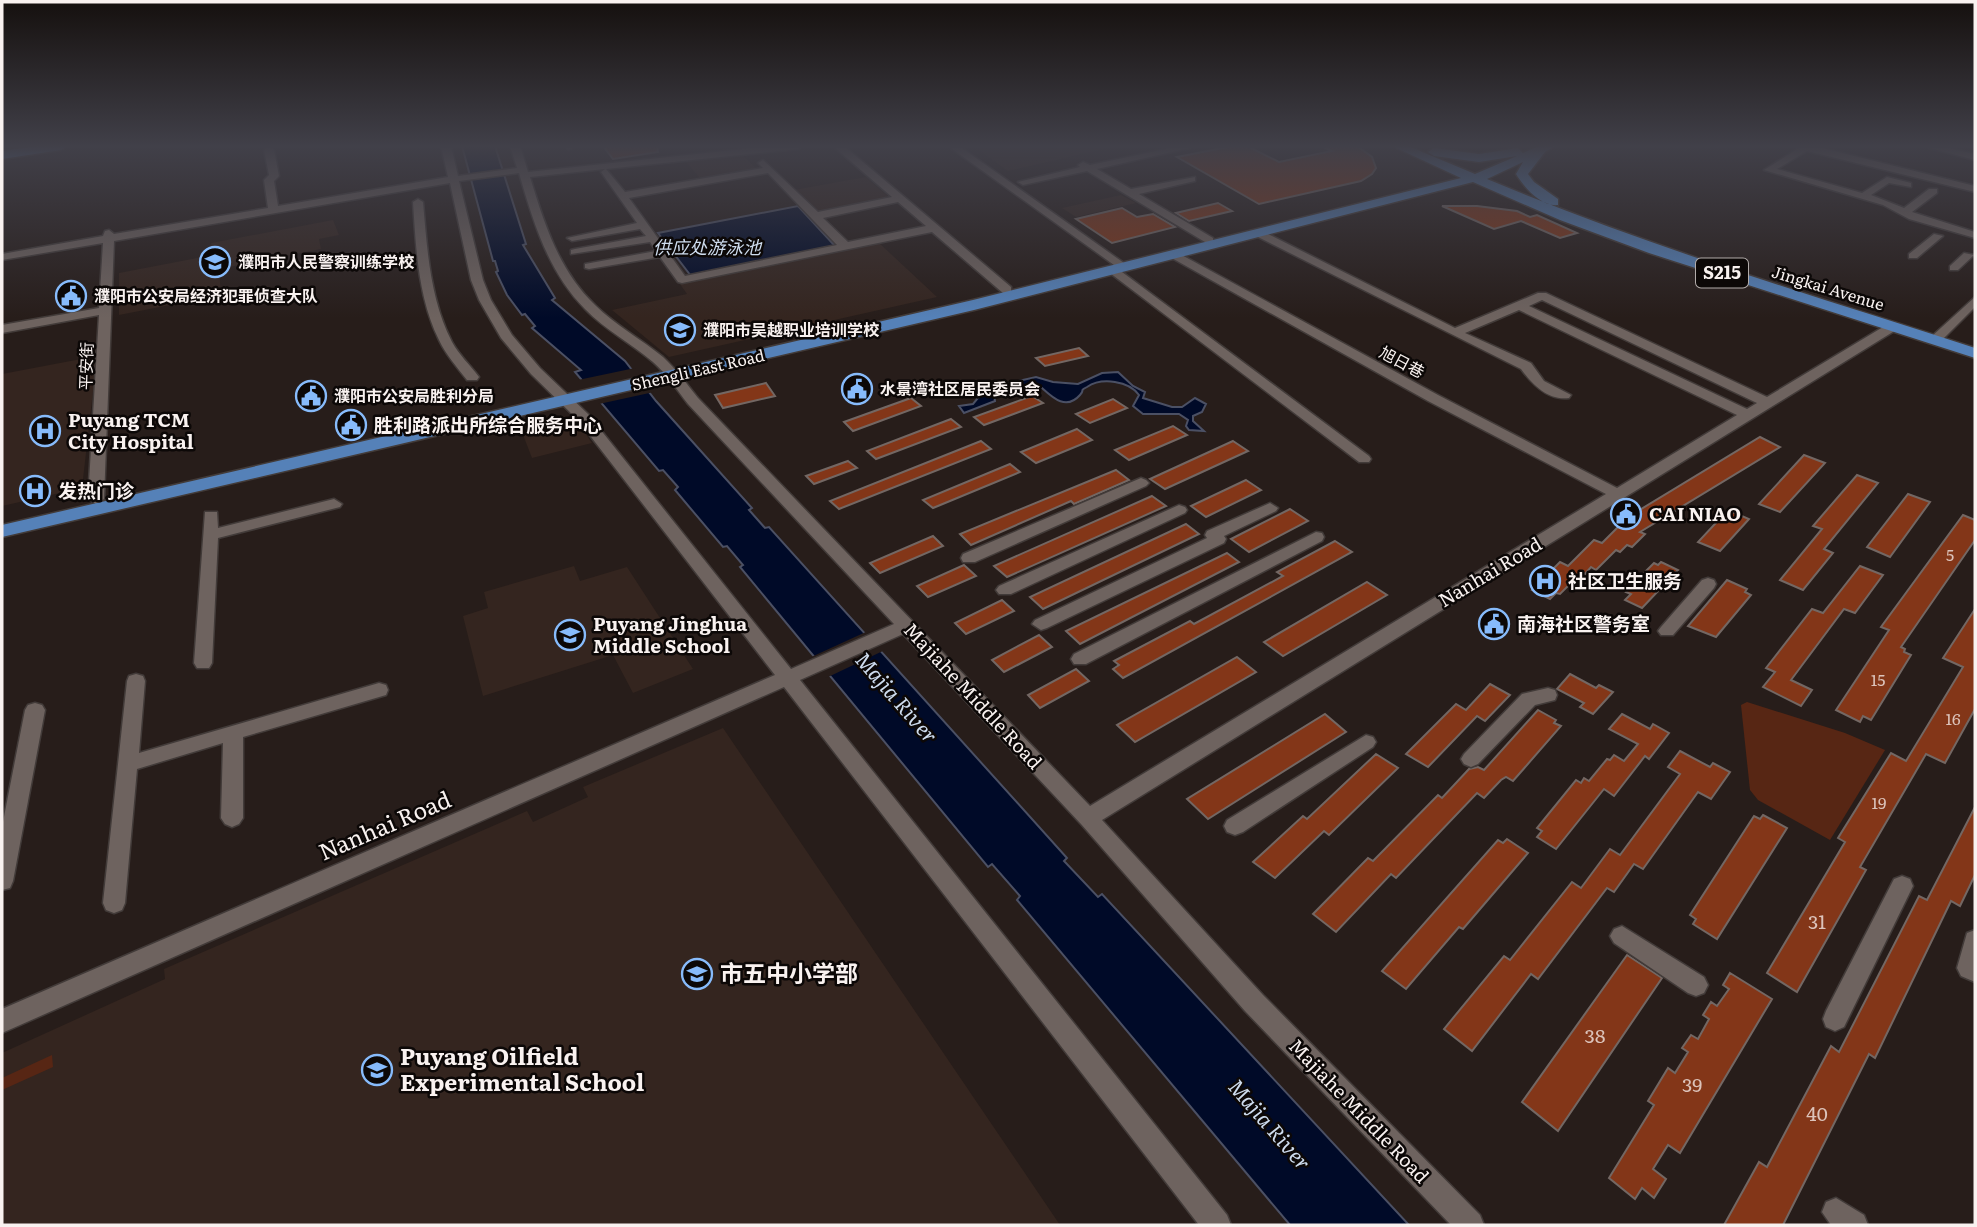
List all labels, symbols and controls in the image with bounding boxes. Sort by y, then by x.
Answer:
water label: 供应处游泳池 [653,233,763,260]
school or university icon: 濮阳市人民警察训练学校 [198,245,232,279]
place label: 濮阳市人民警察训练学校 [238,249,415,273]
road number: S215 [1696,258,1748,288]
street label: Jingkai Avenue [1769,259,1888,316]
public building icon: 濮阳市公安局经济犯罪侦查大队 [54,279,88,313]
place label: 濮阳市公安局经济犯罪侦查大队 [94,283,318,307]
school or university icon: 濮阳市吴越职业培训学校 [663,313,697,347]
place label: 濮阳市吴越职业培训学校 [703,317,880,341]
street label: 旭日巷 [1376,339,1429,383]
street label: 平安街 [72,342,98,390]
street label: Shengli East Road [629,342,767,396]
public building icon: 水景湾社区居民委员会 [840,372,874,406]
place label: 水景湾社区居民委员会 [880,376,1040,400]
public building icon: 濮阳市公安局胜利分局 [294,379,328,413]
place label: 濮阳市公安局胜利分局 [334,383,494,407]
place label: Puyang TCM City Hospital [68,405,194,455]
public building icon: 胜利路派出所综合服务中心 [334,408,368,442]
place label: 胜利路派出所综合服务中心 [374,410,602,438]
hospital icon: Puyang TCM City Hospital [28,414,62,448]
hospital icon: 发热门诊 [18,474,52,508]
place label: 发热门诊 [58,476,135,504]
public building icon: CAI NIAO [1609,497,1643,531]
place label: CAI NIAO [1649,499,1741,527]
street label: Nanhai Road [1432,529,1547,613]
house number: 5 [1946,542,1954,566]
hospital icon: 社区卫生服务 [1528,564,1562,598]
place label: 社区卫生服务 [1568,566,1682,594]
public building icon: 南海社区警务室 [1477,607,1511,641]
place label: Puyang Jinghua Middle School [593,609,747,659]
place label: 南海社区警务室 [1517,609,1650,637]
street label: Majiahe Middle Road [898,616,1049,775]
school or university icon: Puyang Jinghua Middle School [553,618,587,652]
water label: Majia River [850,644,946,749]
house number: 15 [1871,667,1885,691]
house number: 16 [1945,706,1961,730]
street label: Nanhai Road [313,781,456,867]
house number: 19 [1872,790,1886,814]
house number: 31 [1808,907,1826,935]
place label: 市五中小学部 [720,955,858,989]
school or university icon: 市五中小学部 [680,957,714,991]
house number: 38 [1585,1021,1605,1049]
street label: Majiahe Middle Road [1283,1032,1437,1189]
place label: Puyang Oilfield Experimental School [400,1038,644,1098]
school or university icon: Puyang Oilfield Experimental School [360,1053,394,1087]
house number: 39 [1682,1070,1702,1098]
water label: Majia River [1223,1071,1319,1176]
house number: 40 [1806,1099,1828,1127]

